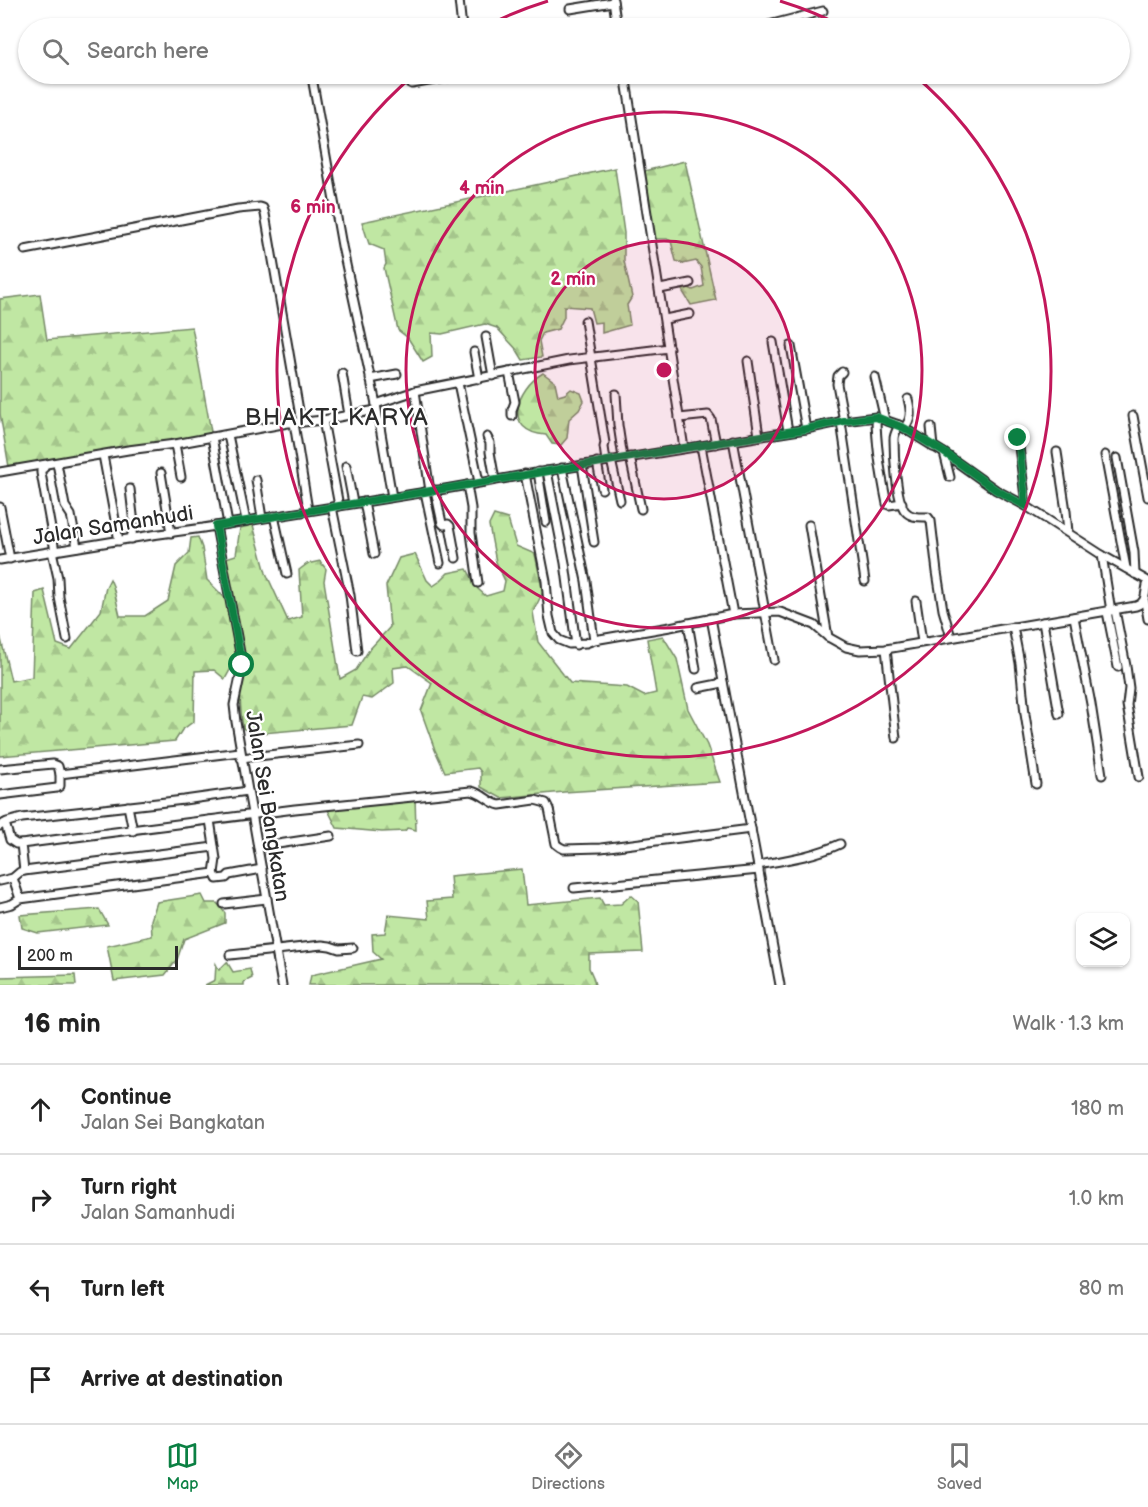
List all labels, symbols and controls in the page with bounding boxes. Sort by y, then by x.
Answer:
search box [18,18,1130,84]
icon: search [39,35,72,68]
text: Search here [87,38,209,65]
text: 4 min [459,178,505,199]
text: 6 min [290,197,336,218]
text: 2 min [550,269,596,290]
centre of rings [654,360,674,380]
district label: BHAKTI KARYA [245,403,429,432]
route end [1004,424,1030,450]
street label: Jalan Samanhudi [31,500,195,550]
route start [228,651,254,677]
street label: Jalan Sei Bangkatan [240,709,295,903]
map controls [1076,913,1130,967]
button: layers [1076,913,1130,967]
scale bar [18,943,178,970]
text: 200 m [27,947,73,966]
text: 16 min [24,1009,101,1040]
text: Walk · 1.3 km [1013,1012,1124,1036]
text: Continue [81,1084,171,1111]
icon: ahead [24,1093,57,1126]
text: 180 m [1071,1097,1124,1121]
text: Jalan Sei Bangkatan [81,1111,265,1135]
text: Turn right [81,1174,177,1201]
icon: right [24,1183,57,1216]
text: 1.0 km [1069,1187,1124,1211]
text: Jalan Samanhudi [81,1201,235,1225]
icon: left [24,1273,57,1306]
text: Turn left [81,1276,165,1303]
text: 80 m [1079,1277,1124,1301]
icon: arrive [24,1363,57,1396]
text: Arrive at destination [81,1366,283,1393]
tab: Map [166,1439,199,1494]
tab: Directions [531,1439,605,1494]
tab: Saved [937,1439,982,1494]

